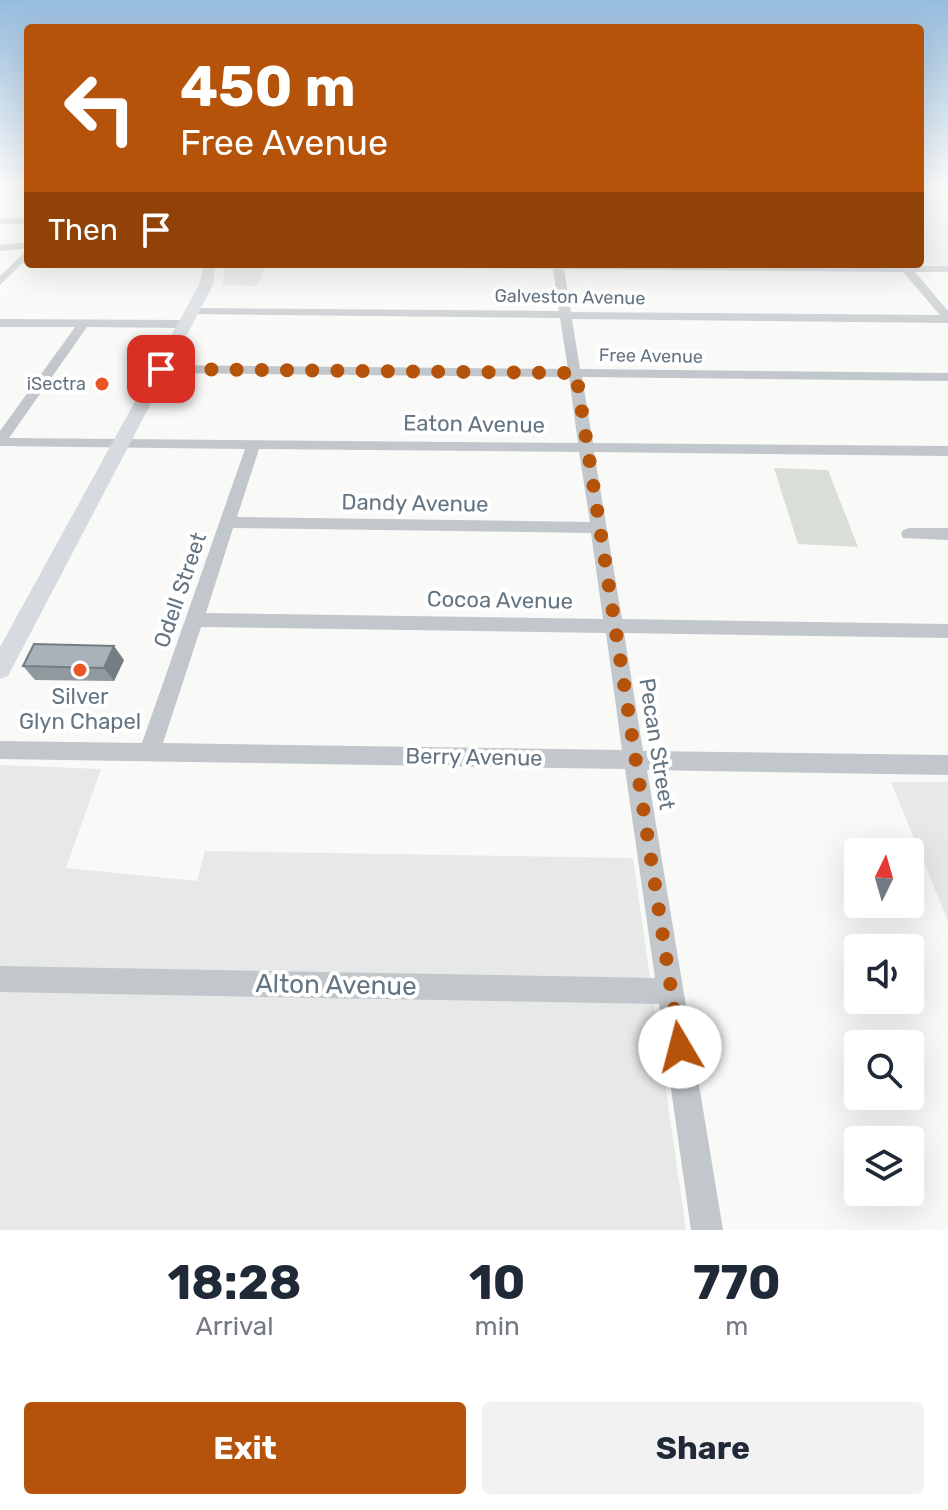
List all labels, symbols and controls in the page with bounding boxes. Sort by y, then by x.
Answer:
text: 450 m [180,54,356,120]
icon: left [48,56,152,160]
text: Free Avenue [180,121,388,164]
icon: arrive [134,208,178,252]
text: Then [48,212,118,248]
street label: Galveston Avenue [494,285,646,309]
pin [127,335,195,403]
street label: Free Avenue [599,344,703,368]
icon: arrive [139,347,183,391]
place label: iSectra [27,373,86,395]
marker: iSectra [93,375,111,393]
street label: Eaton Avenue [403,409,545,439]
street label: Dandy Avenue [341,488,489,518]
street label: Odell Street [148,529,212,651]
street label: Cocoa Avenue [427,585,573,615]
marker: Silver Glyn Chapel [71,661,89,679]
street label: Pecan Street [633,676,681,812]
place label: Silver Glyn Chapel [19,683,141,735]
street label: Berry Avenue [405,742,543,772]
north arrow [844,838,924,918]
map controls [844,838,924,1206]
button: sound [844,934,924,1014]
street label: Alton Avenue [255,968,417,1002]
position arrow [638,1005,722,1089]
button: search [844,1030,924,1110]
button: layers [844,1126,924,1206]
text: 18:28 [167,1254,302,1311]
text: 10 [469,1254,525,1311]
text: 770 [693,1254,781,1311]
text: Arrival [195,1311,273,1342]
text: min [475,1311,520,1342]
text: m [725,1311,748,1342]
button: Exit [24,1402,466,1494]
button: Share [482,1402,924,1494]

